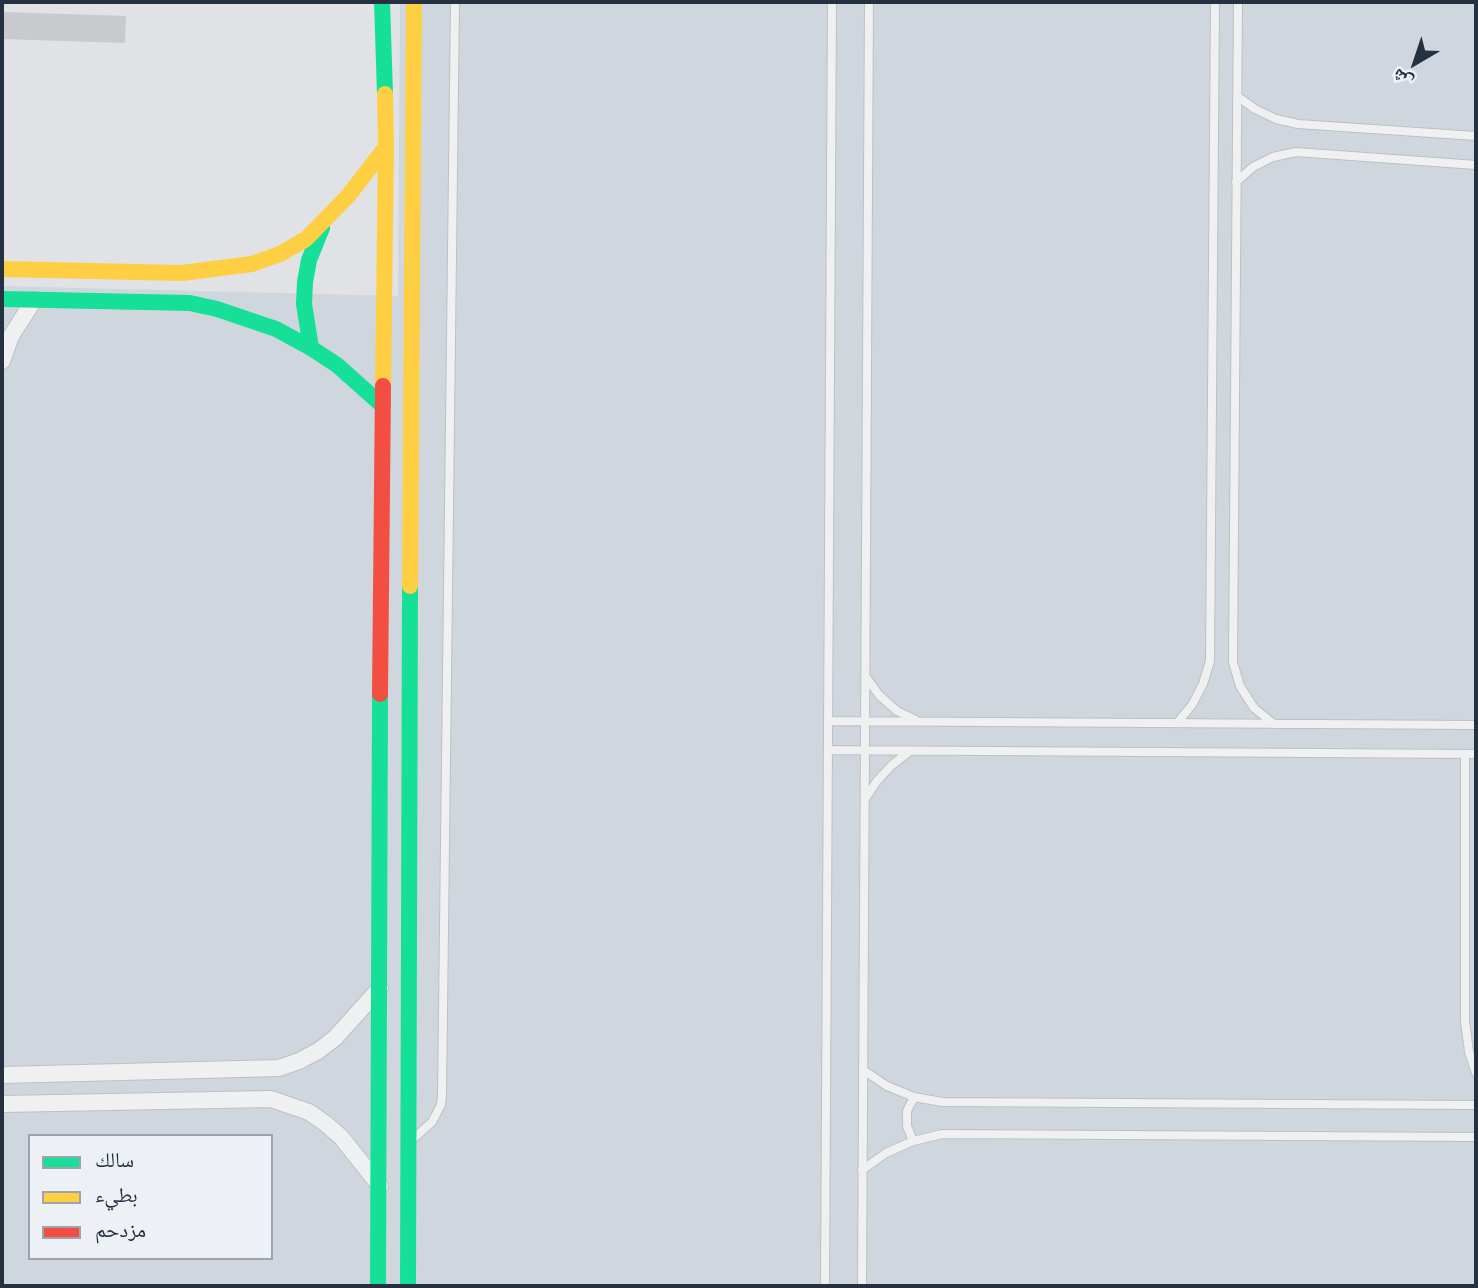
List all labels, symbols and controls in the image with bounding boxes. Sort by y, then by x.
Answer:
north arrow [1380,28,1450,98]
text: ش [1386,64,1417,95]
legend [28,1134,273,1260]
text: سالك [95,1146,134,1171]
text: بطيء [95,1181,138,1206]
text: مزدحم [95,1216,146,1241]

